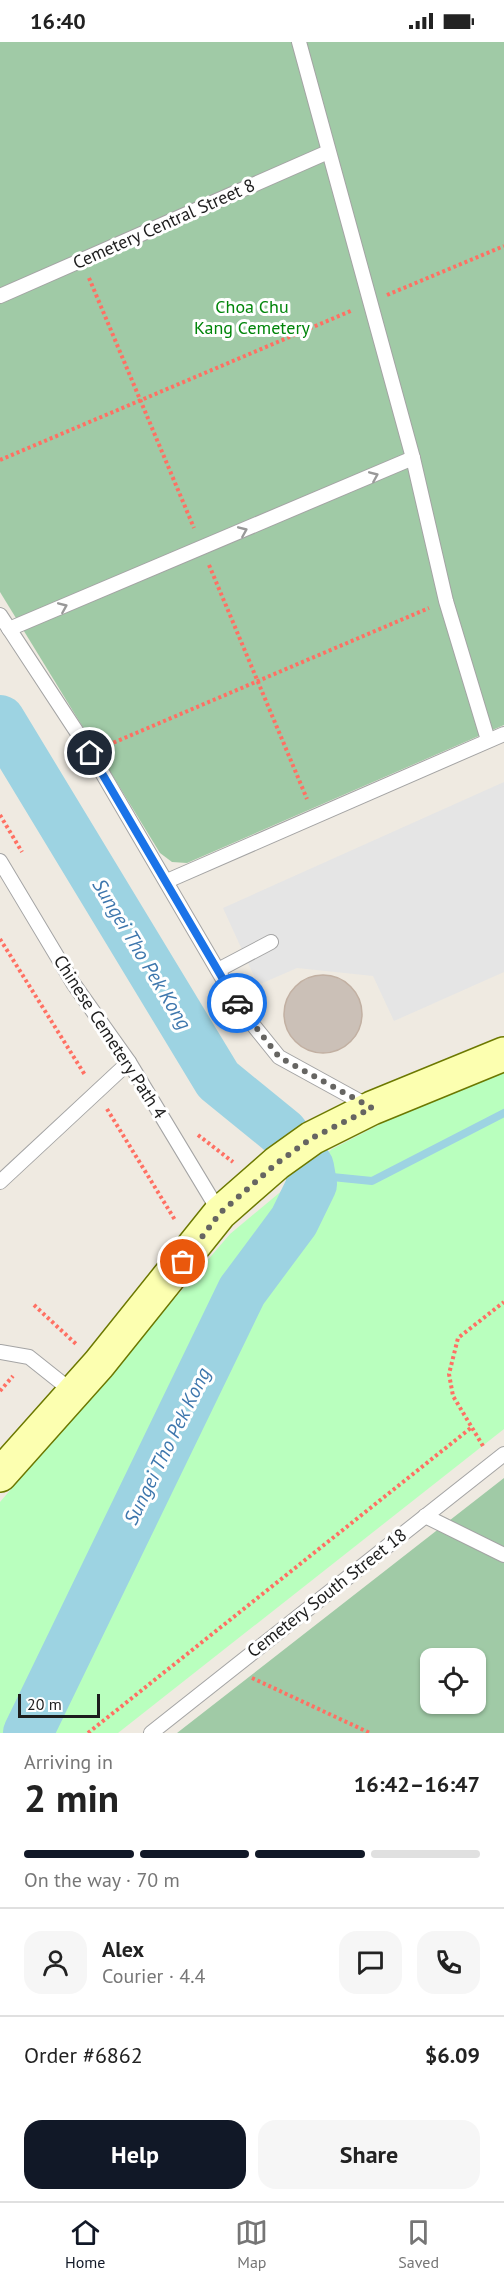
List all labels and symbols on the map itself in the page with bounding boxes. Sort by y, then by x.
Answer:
street label: Cemetery Central Street 8 [69,173,258,274]
park label: Choa Chu Kang Cemetery [194,295,311,339]
one-way arrow [367,471,378,483]
one-way arrow [236,526,247,538]
one-way arrow [57,602,68,614]
pin [64,727,115,778]
water label: Sungei Tho Pek Kong [87,874,197,1034]
street label: Chinese Cemetery Path 4 [49,951,172,1123]
courier [207,973,267,1033]
pin [157,1236,208,1287]
water label: Sungei Tho Pek Kong [118,1363,216,1529]
street label: Cemetery South Street 18 [242,1523,411,1662]
scale bar [18,1691,100,1718]

